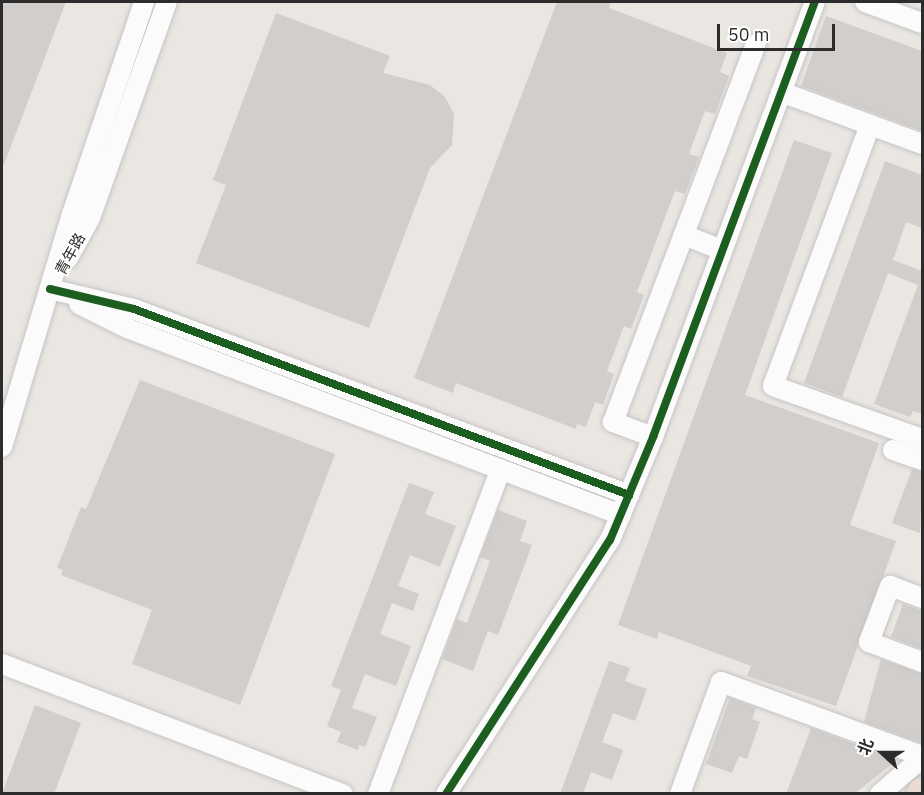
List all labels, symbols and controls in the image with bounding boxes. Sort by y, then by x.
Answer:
scale bar [720,12,838,50]
text: 50 m [728,23,770,46]
street label: 青年路 [51,230,89,278]
north arrow [852,723,912,783]
text: 北 [853,735,877,758]

